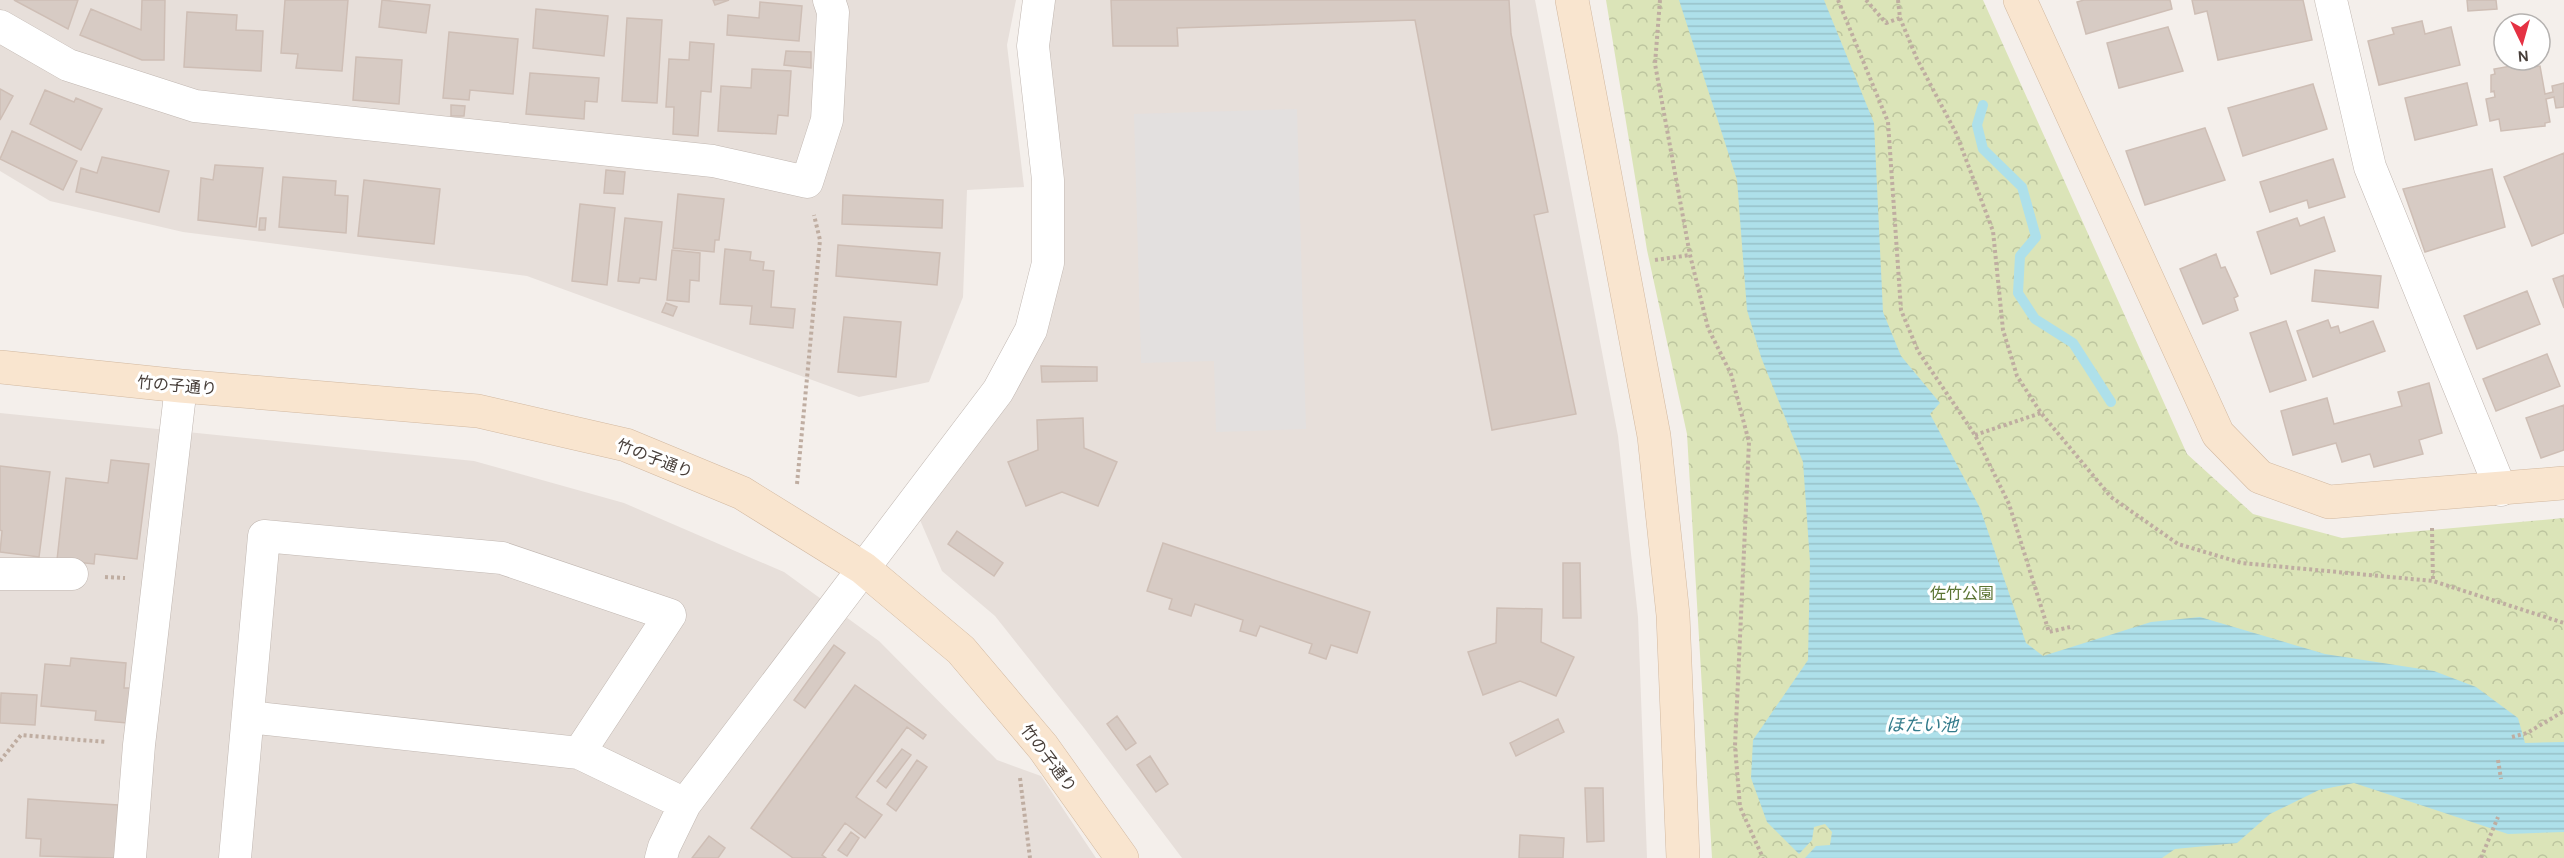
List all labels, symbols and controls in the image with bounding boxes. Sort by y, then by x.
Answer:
north arrow [2492,12,2552,72]
text: N [2517,46,2530,66]
street label: 竹の子通り [136,373,218,398]
street label: 竹の子通り [614,435,696,482]
park label: 佐竹公園 [1930,584,1994,603]
water label: ほたい池 [1886,714,1960,736]
street label: 竹の子通り [1017,721,1080,796]

